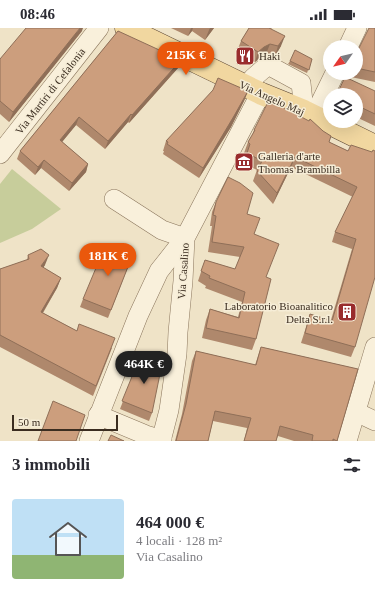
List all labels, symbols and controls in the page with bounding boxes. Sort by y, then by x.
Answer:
text: 08:46 [20,6,55,22]
north arrow [323,40,363,80]
map controls [323,40,363,128]
pin: 215K € [153,42,219,76]
street label: Via Martiri di Cefalonia [13,45,87,136]
restaurant icon: Haki [234,45,256,67]
text: 215K € [166,47,206,62]
place label: Haki [259,50,280,62]
street label: Via Angelo Maj [237,78,307,118]
button: layers [323,88,363,128]
place label: Galleria d'arte Thomas Brambilla [258,150,340,175]
museum icon: Galleria d'arte Thomas Brambilla [233,151,255,173]
street label: Via Casalino [175,242,191,300]
pin: 181K € [75,243,141,277]
text: 181K € [88,248,128,263]
place label: Laboratorio Bioanalitico Delta S.r.l. [225,300,333,325]
building icon: Laboratorio Bioanalitico Delta S.r.l. [336,301,358,323]
pin: 464K € [111,351,177,385]
text: 464K € [124,356,164,371]
scale bar [12,413,118,432]
text: 50 m [18,416,40,428]
icon: filters [341,454,363,476]
text: 3 immobili [12,455,90,474]
text: 464 000 € [136,513,204,532]
icon: home [44,515,92,563]
text: 4 locali · 128 m² [136,533,222,548]
text: Via Casalino [136,549,203,564]

